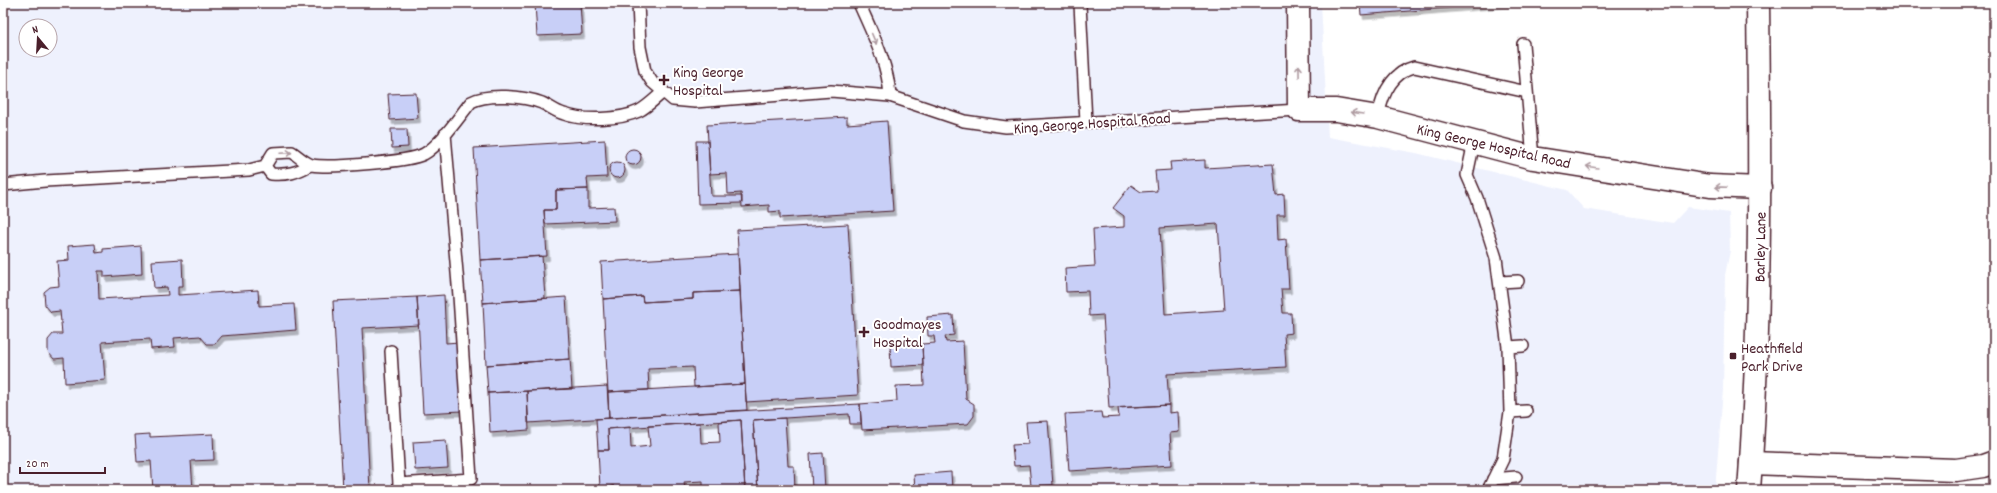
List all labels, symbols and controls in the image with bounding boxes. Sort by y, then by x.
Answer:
north arrow [18,18,58,58]
text: N [30,22,41,39]
one-way arrow [871,33,879,45]
place label: King George Hospital [673,62,744,103]
one-way arrow [1295,65,1302,78]
marker: King George Hospital [658,74,670,86]
street label: King George Hospital Road [1013,108,1172,141]
one-way arrow [1351,109,1364,117]
street label: King George Hospital Road [1414,119,1573,176]
one-way arrow [279,149,292,156]
one-way arrow [1586,163,1599,171]
one-way arrow [1715,183,1728,190]
street label: Barley Lane [1749,212,1774,282]
place label: Goodmayes Hospital [873,314,942,355]
marker: Goodmayes Hospital [858,326,870,338]
place label: Heathfield Park Drive [1741,338,1803,379]
marker: Heathfield Park Drive [1728,351,1738,361]
scale bar [20,449,105,475]
text: 20 m [26,456,49,473]

